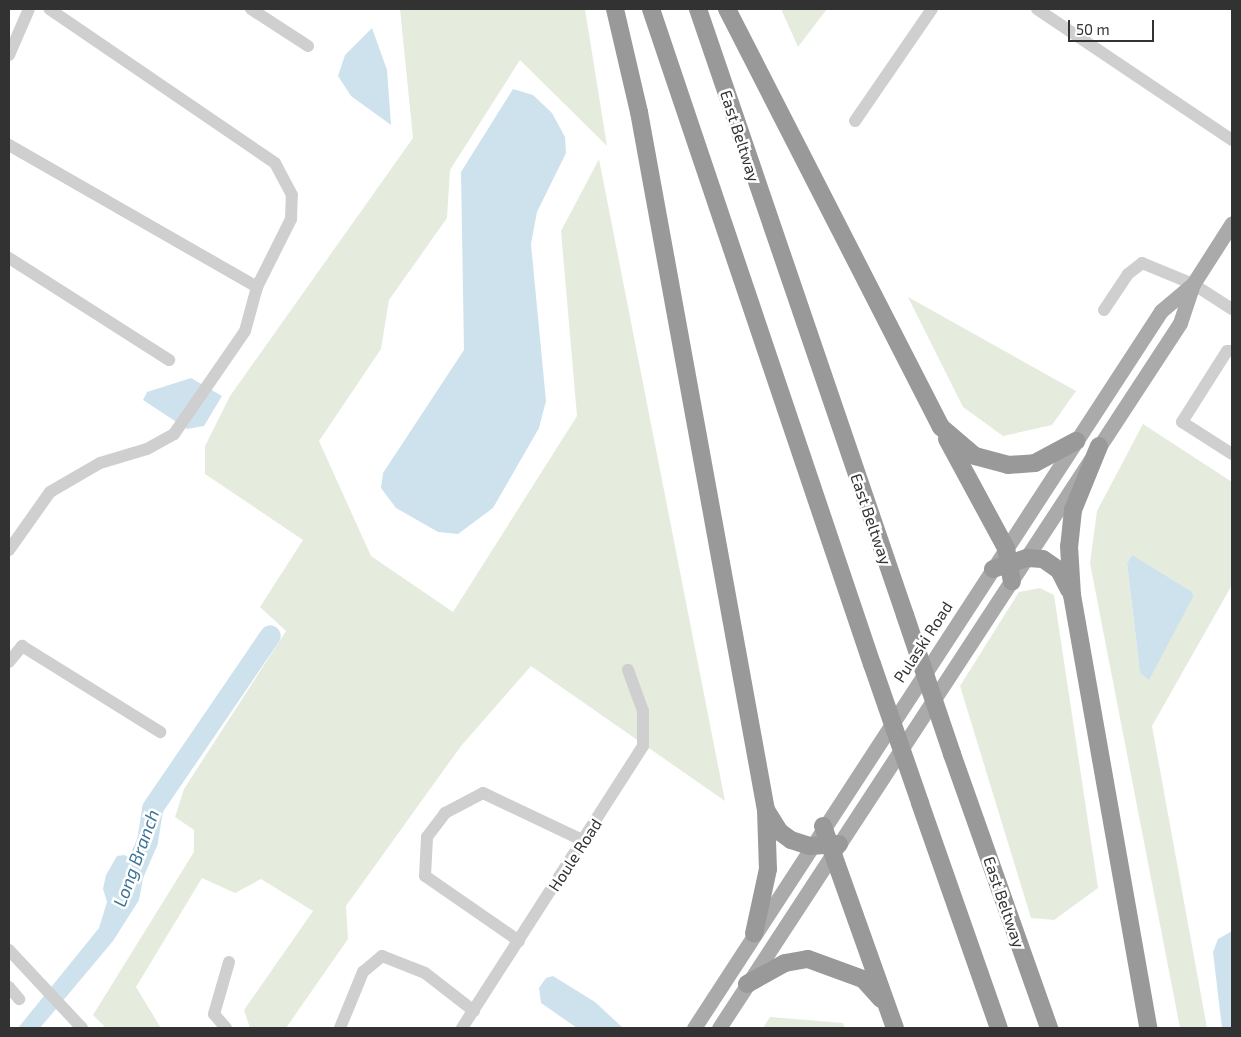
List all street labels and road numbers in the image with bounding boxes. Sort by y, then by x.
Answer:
street label: East Beltway [716,88,764,184]
street label: East Beltway [846,471,896,567]
street label: Pulaski Road [890,598,956,686]
street label: Houle Road [544,815,606,895]
street label: East Beltway [979,854,1029,950]

